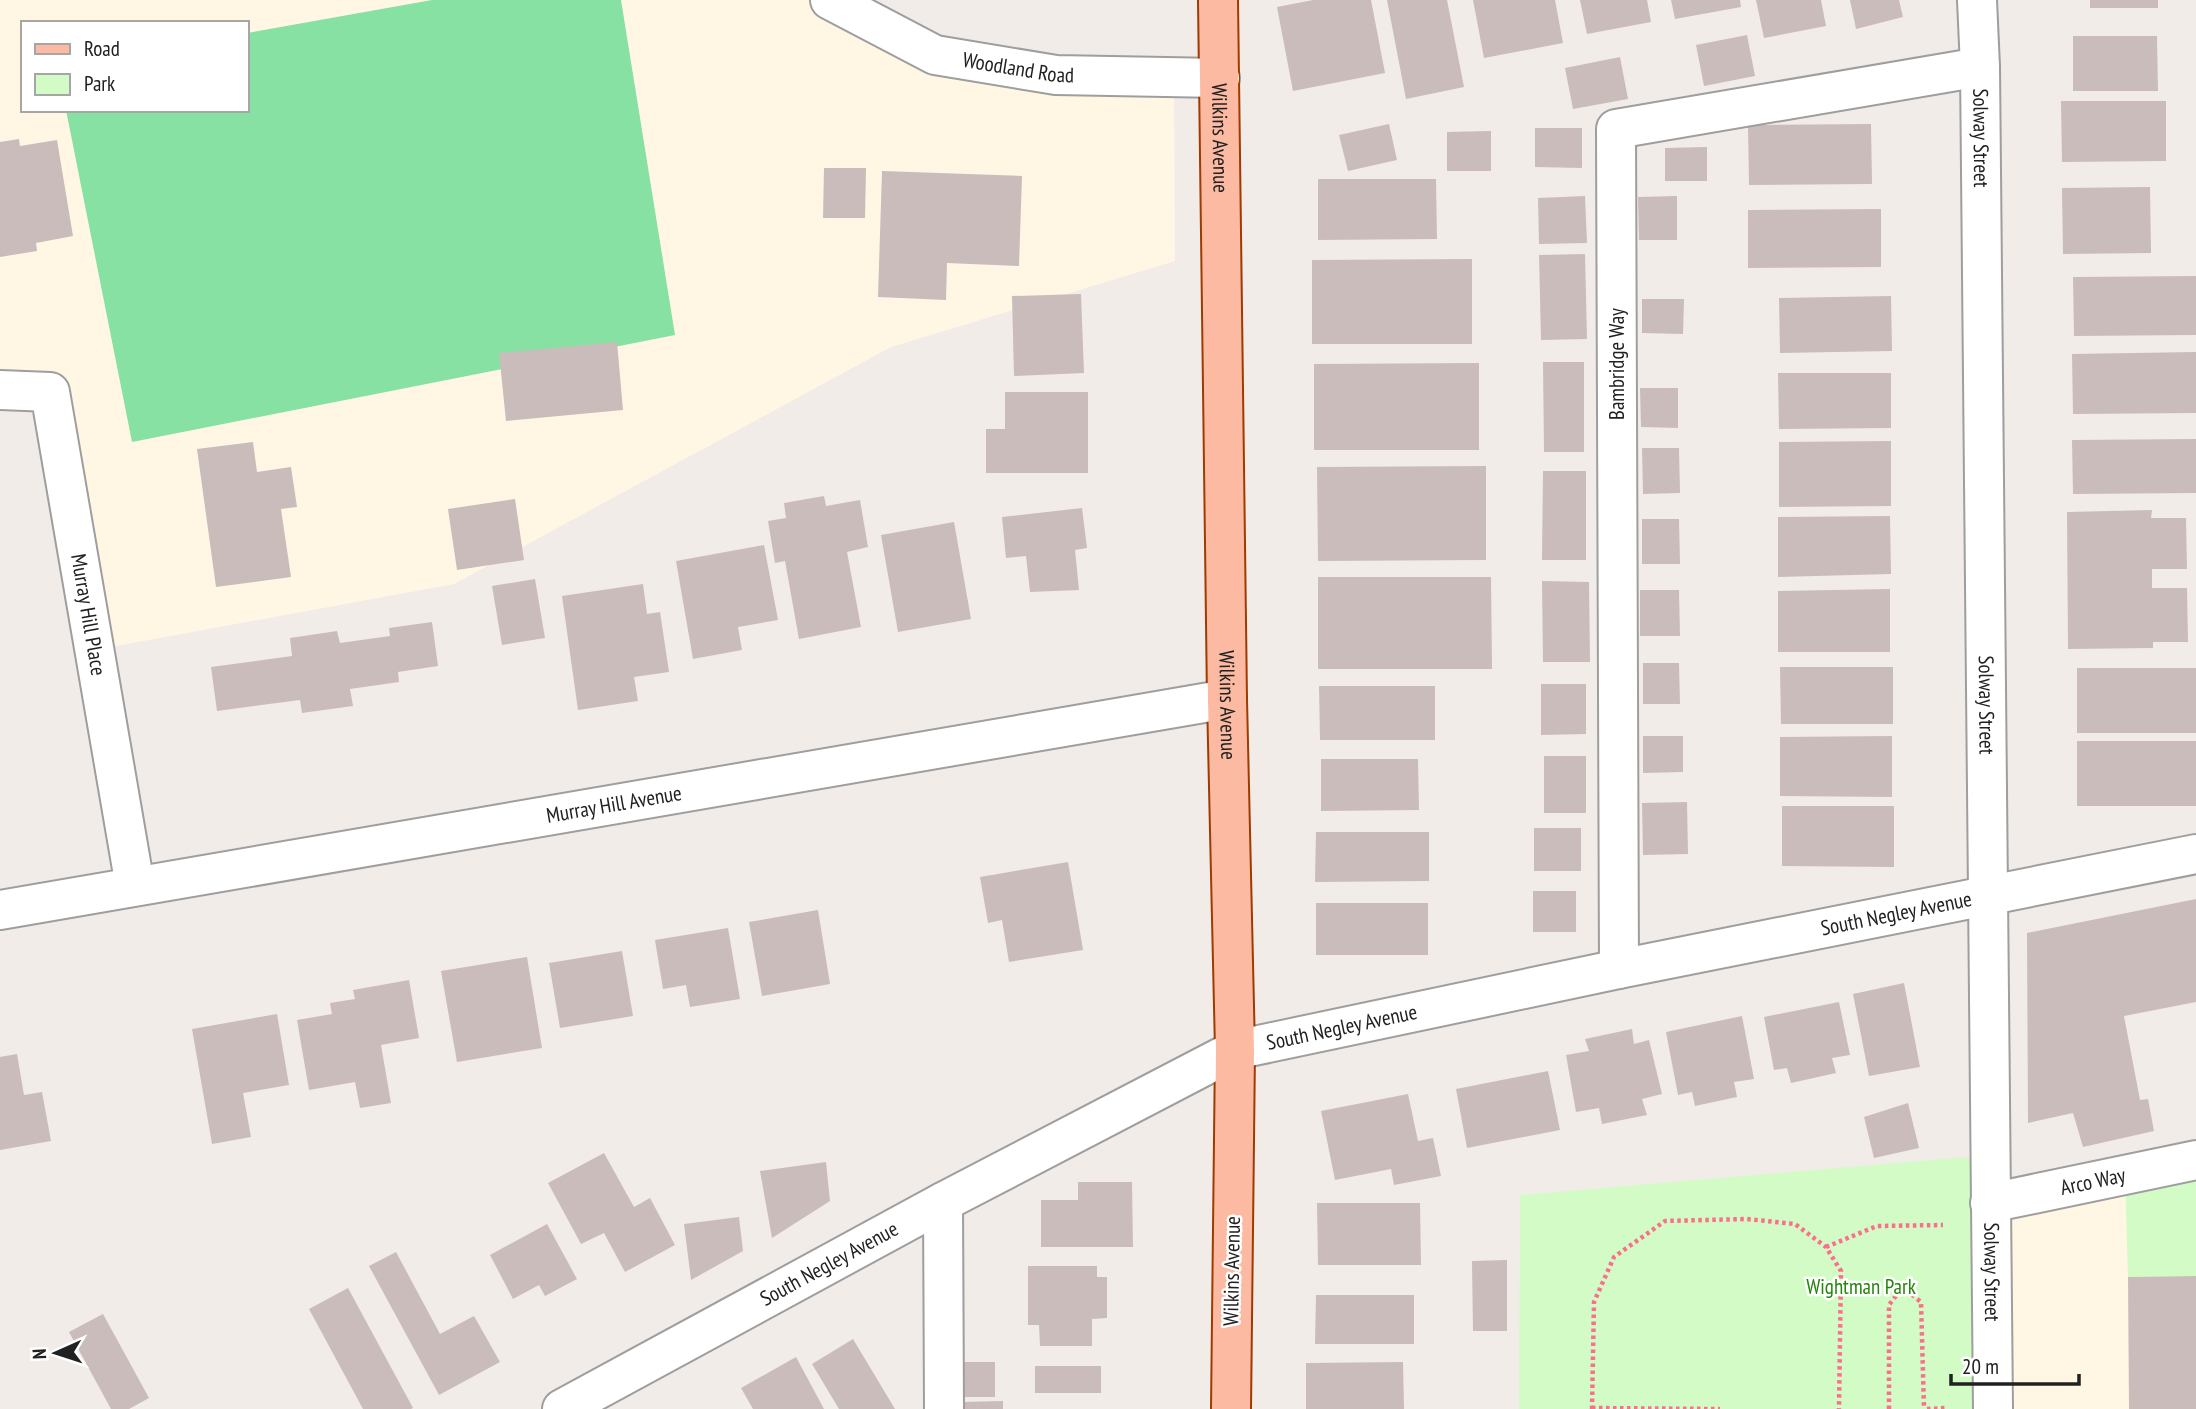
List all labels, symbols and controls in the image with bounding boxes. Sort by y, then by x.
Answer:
legend [21,21,248,112]
text: Road [84,35,120,62]
street label: Woodland Road [961,46,1074,88]
text: Park [84,70,115,97]
street label: Wilkins Avenue [1206,83,1234,193]
street label: Solway Street [1967,88,1995,188]
street label: Bambridge Way [1603,308,1630,420]
street label: Murray Hill Place [65,552,113,677]
street label: Wilkins Avenue [1213,650,1242,760]
street label: Solway Street [1973,655,2001,755]
street label: Murray Hill Avenue [544,779,684,829]
street label: South Negley Avenue [1818,885,1974,941]
street label: South Negley Avenue [1264,998,1419,1056]
street label: Arco Way [2058,1161,2128,1201]
street label: South Negley Avenue [755,1215,903,1312]
street label: Wilkins Avenue [1217,1216,1246,1326]
street label: Solway Street [1978,1222,2006,1322]
park label: Wightman Park [1806,1273,1916,1300]
north arrow [21,1318,91,1388]
scale bar [1951,1342,2079,1386]
text: N [27,1348,51,1360]
text: 20 m [1962,1353,1999,1380]

